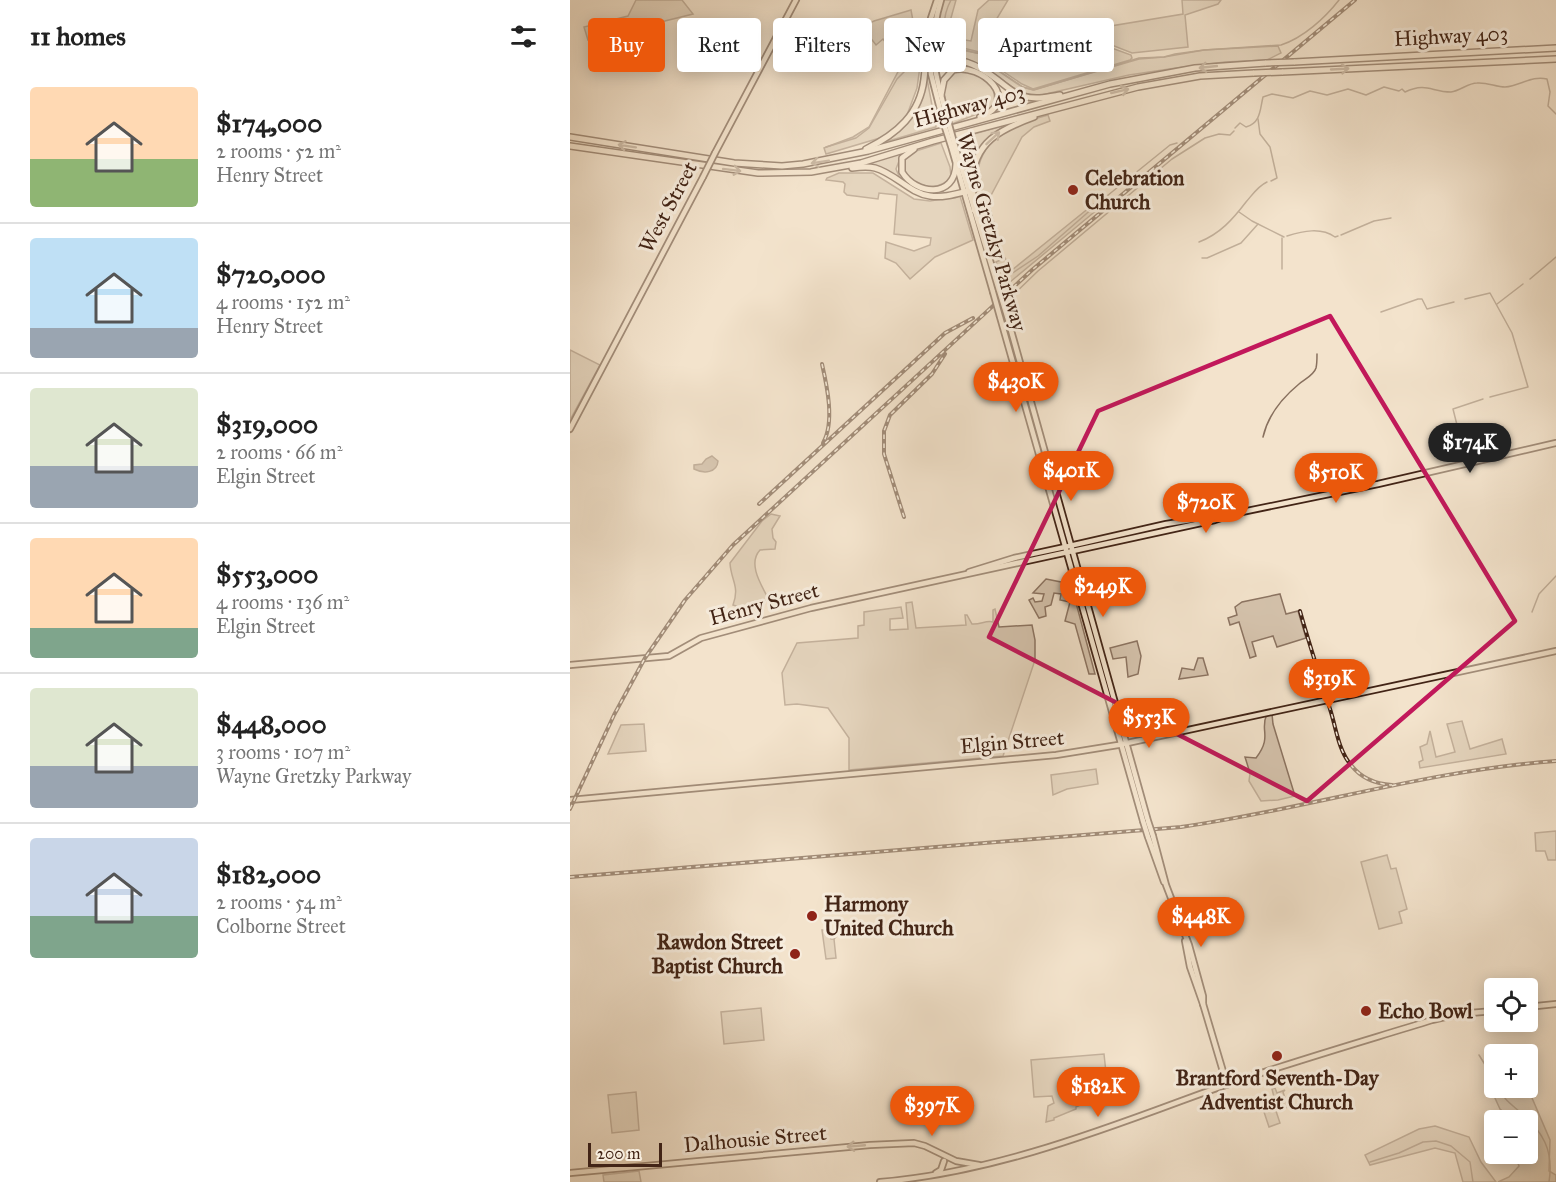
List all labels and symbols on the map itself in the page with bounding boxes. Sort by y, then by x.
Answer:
street label: Highway 403 [1393,20,1509,52]
one-way arrow [1199,62,1219,73]
one-way arrow [1330,63,1350,74]
street label: Highway 403 [910,79,1028,133]
one-way arrow [1111,85,1130,97]
street label: Wayne Gretzky Parkway [951,130,1033,335]
one-way arrow [985,131,1000,145]
one-way arrow [618,140,638,151]
street label: West Street [633,156,703,257]
one-way arrow [811,156,831,167]
one-way arrow [721,165,741,176]
place label: Celebration Church [1085,165,1185,215]
marker: Celebration Church [1066,183,1080,197]
pin: $430K [974,362,1058,413]
pin: $174K [1428,423,1512,474]
pin: $401K [1029,451,1113,502]
pin: $510K [1294,453,1378,504]
pin: $720K [1164,483,1248,534]
pin: $249K [1061,567,1145,618]
street label: Henry Street [706,577,822,631]
pin: $319K [1287,659,1371,710]
pin: $553K [1107,698,1191,749]
street label: Elgin Street [959,724,1066,759]
place label: Harmony United Church [824,891,954,941]
pin: $448K [1159,897,1243,948]
marker: Harmony United Church [805,909,819,923]
place label: Rawdon Street Baptist Church [652,929,784,979]
marker: Rawdon Street Baptist Church [788,947,802,961]
place label: Echo Bowl [1378,998,1474,1024]
marker: Echo Bowl [1359,1004,1373,1018]
marker: Brantford Seventh-Day Adventist Church [1270,1049,1284,1063]
place label: Brantford Seventh-Day Adventist Church [1176,1065,1380,1115]
pin: $182K [1056,1067,1140,1118]
pin: $397K [890,1086,974,1137]
street label: Dalhousie Street [682,1120,828,1158]
scale bar [588,1140,662,1168]
one-way arrow [846,1141,866,1152]

